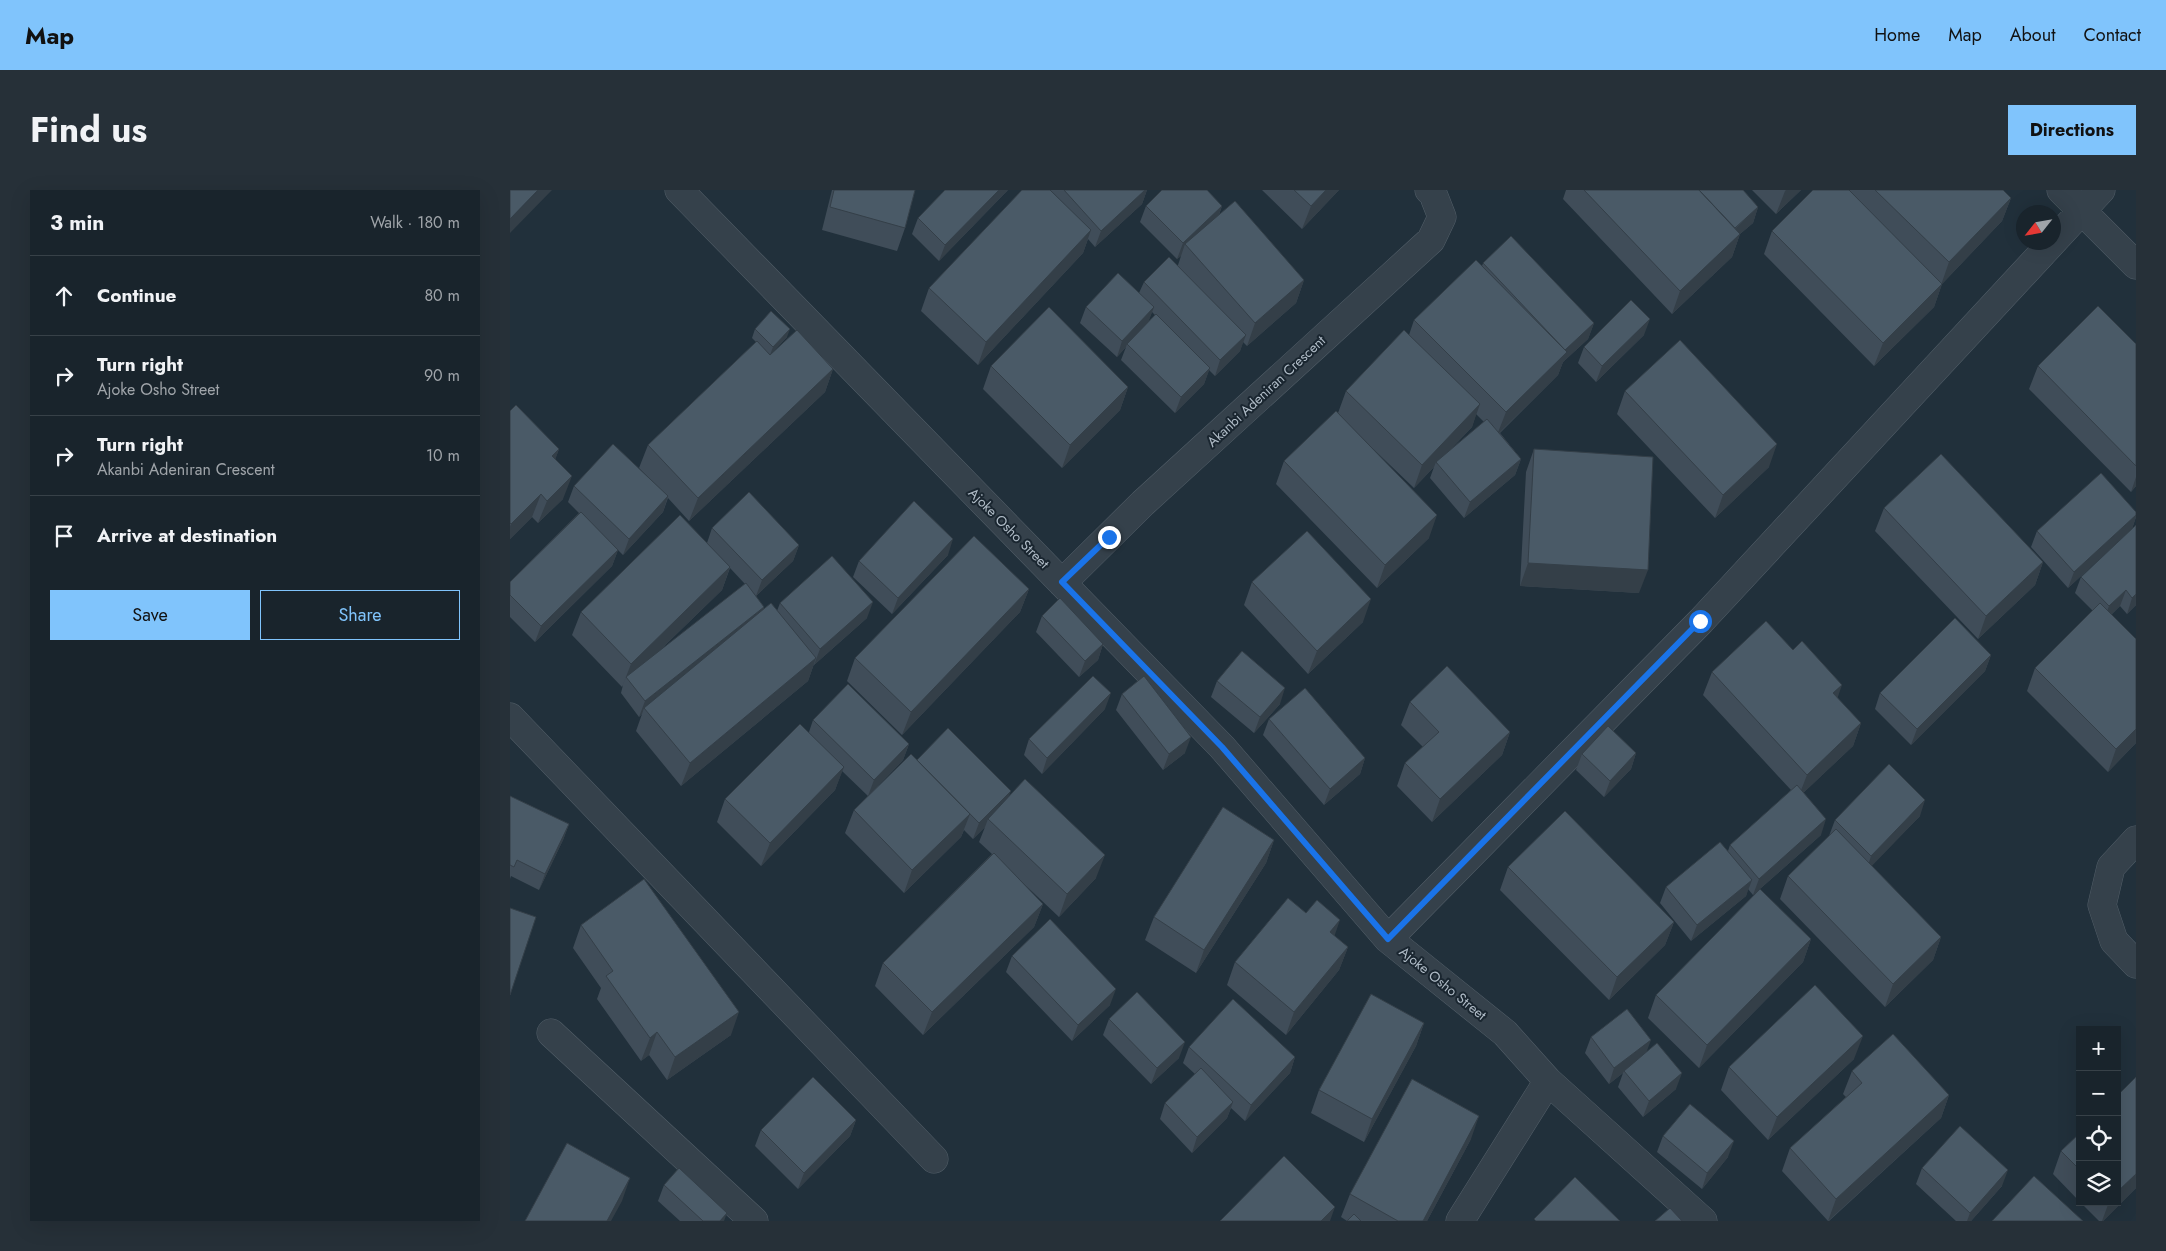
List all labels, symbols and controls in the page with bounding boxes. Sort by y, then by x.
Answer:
text: Map [25,18,74,53]
text: Home [1874,22,1920,48]
text: Map [1948,22,1982,48]
text: About [2010,22,2055,48]
text: Contact [2083,22,2141,48]
text: Find us [30,105,147,155]
button: Directions [2008,105,2136,155]
north arrow [2016,205,2061,250]
text: 3 min [50,208,104,238]
text: Walk · 180 m [370,211,460,234]
icon: ahead [50,282,78,310]
text: Continue [97,282,176,309]
text: 80 m [424,284,460,307]
street label: Akanbi Adeniran Crescent [1202,330,1330,451]
text: Turn right [97,351,183,378]
icon: right [50,362,78,390]
text: 90 m [424,364,460,387]
text: Ajoke Osho Street [97,378,219,401]
text: Turn right [97,431,183,458]
icon: right [50,442,78,470]
text: 10 m [426,444,460,467]
text: Akanbi Adeniran Crescent [97,458,275,481]
street label: Ajoke Osho Street [964,483,1054,573]
icon: arrive [50,522,78,550]
text: Arrive at destination [97,522,277,549]
route end [1098,526,1121,549]
button: Save [50,590,250,640]
button: Share [260,590,460,640]
route start [1689,610,1712,633]
street label: Ajoke Osho Street [1395,942,1491,1025]
map controls [2076,1026,2121,1206]
button: + [2076,1026,2121,1071]
button: − [2076,1071,2121,1116]
button: locate [2076,1116,2121,1161]
button: layers [2076,1161,2121,1206]

